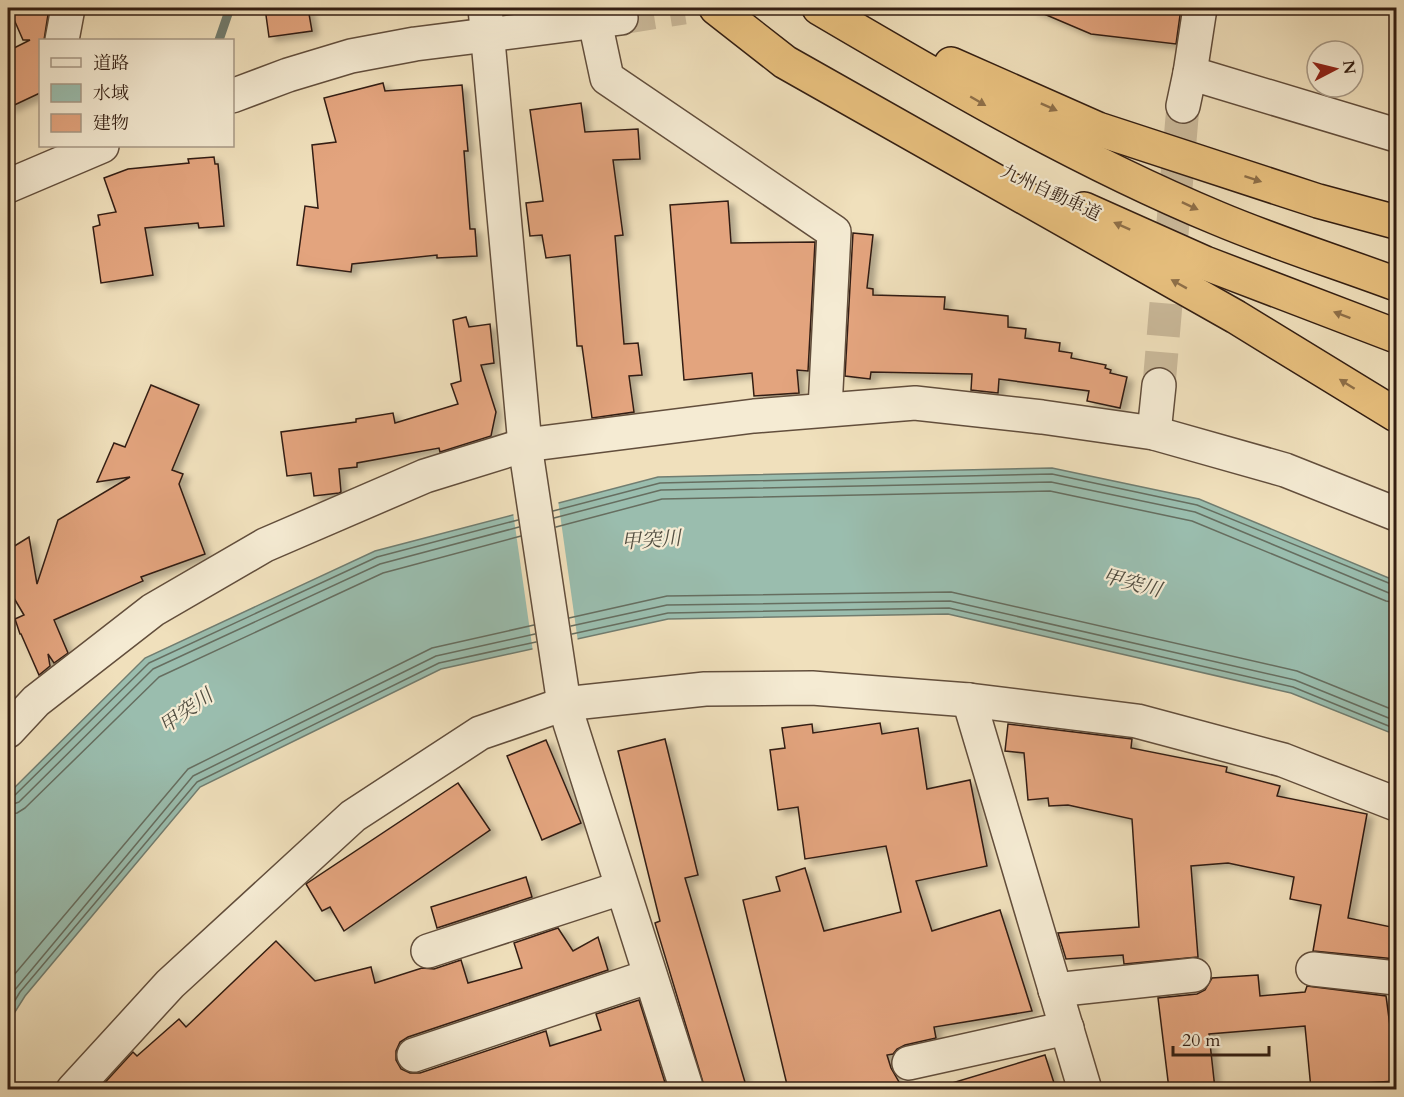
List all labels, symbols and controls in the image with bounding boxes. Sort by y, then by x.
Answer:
legend [39,39,234,147]
north arrow [1305,39,1365,99]
text: 道路 [93,51,129,76]
text: N [1337,59,1361,76]
text: 水域 [93,81,129,106]
one-way arrow [970,96,987,106]
one-way arrow [1041,103,1058,112]
text: 建物 [93,111,129,136]
street label: 九州自動車道 [997,159,1105,227]
one-way arrow [1244,175,1262,185]
one-way arrow [1182,201,1200,211]
one-way arrow [1113,221,1131,231]
one-way arrow [1171,279,1187,290]
one-way arrow [1333,310,1351,319]
one-way arrow [1339,378,1355,389]
water label: 甲突川 [620,524,684,556]
water label: 甲突川 [1100,562,1166,604]
water label: 甲突川 [154,681,220,740]
scale bar [1173,1019,1269,1057]
text: 20 m [1182,1028,1221,1053]

